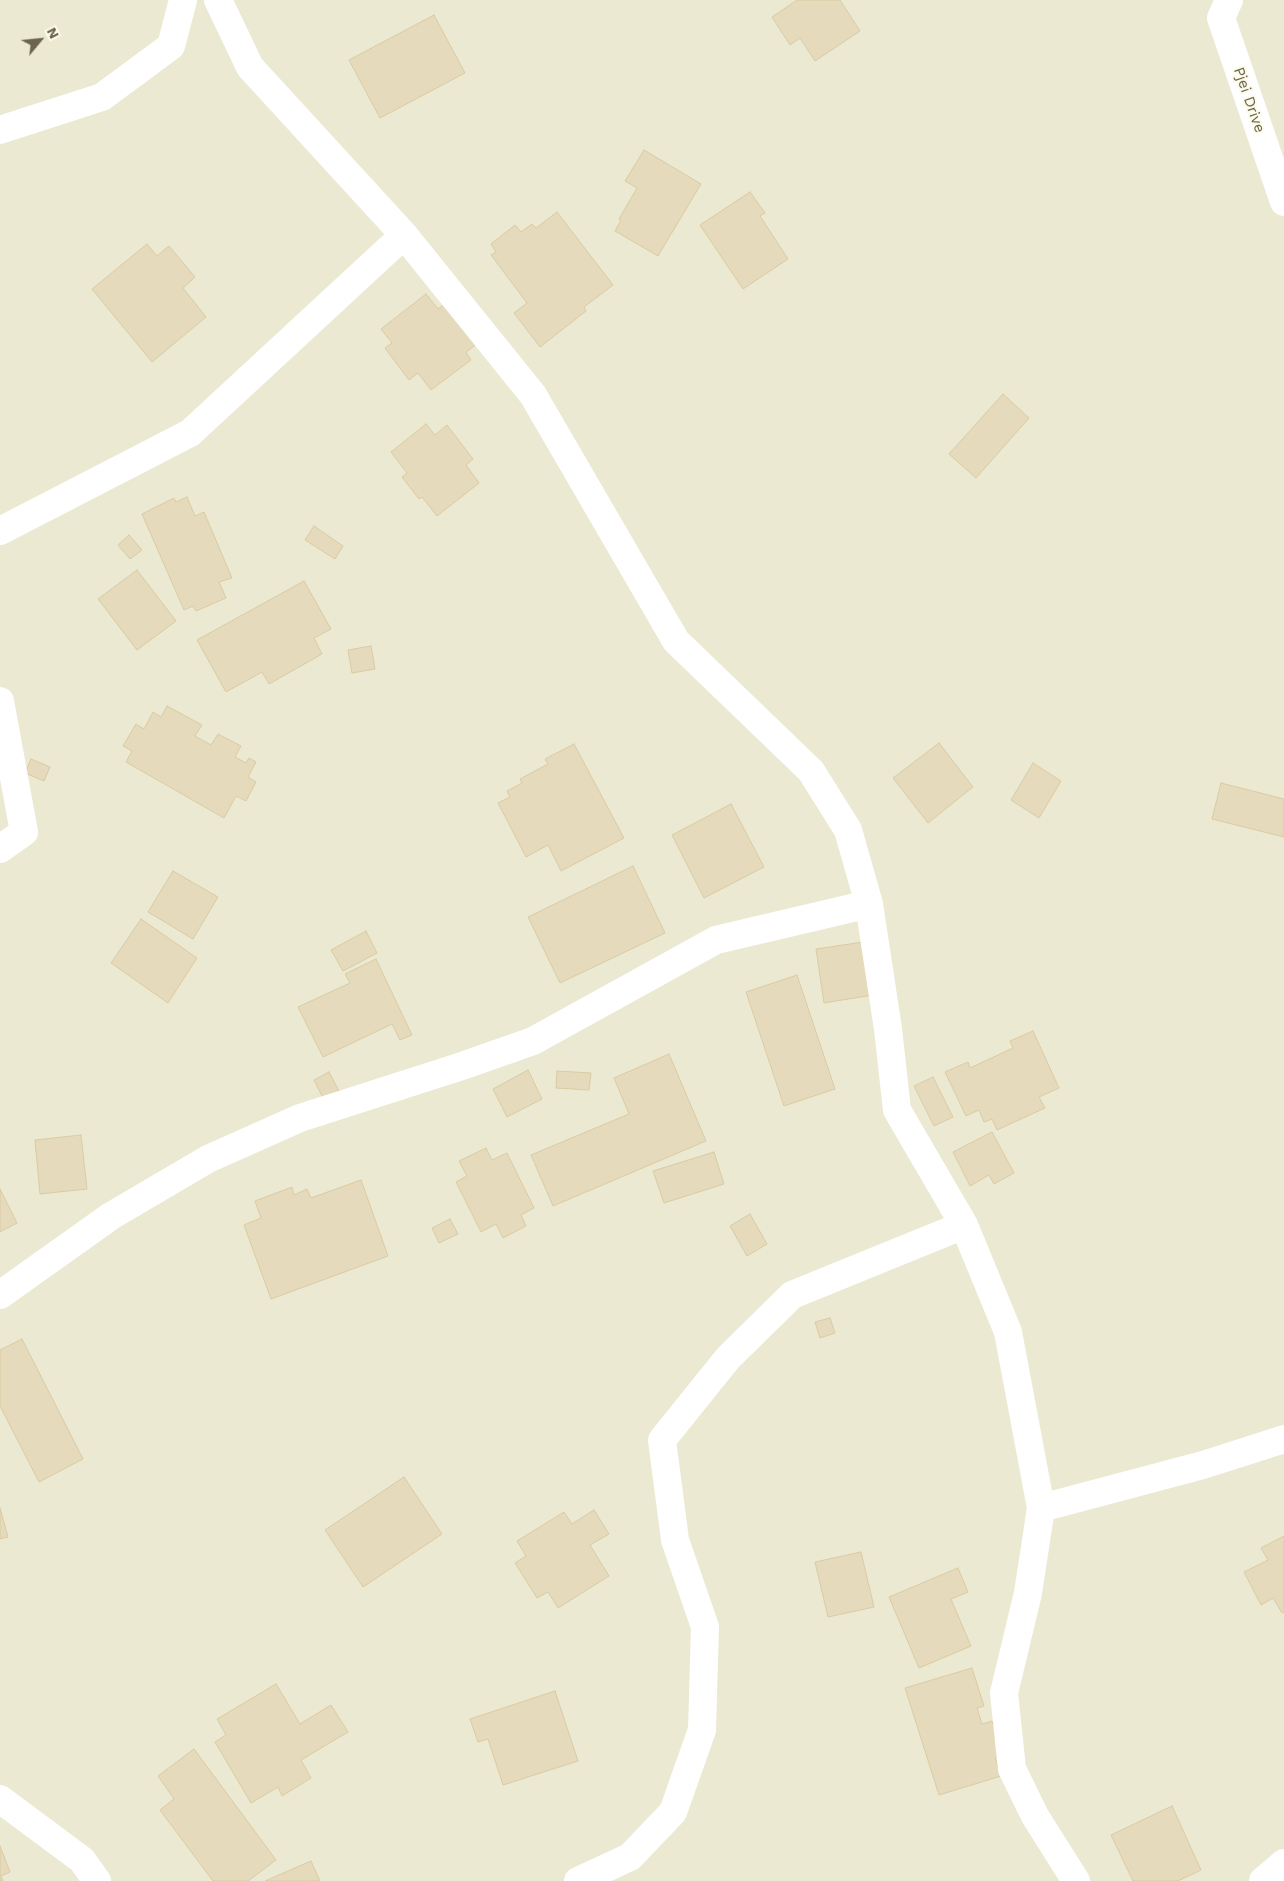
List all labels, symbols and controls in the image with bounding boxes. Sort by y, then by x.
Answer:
north arrow [15,15,65,65]
text: N [44,25,63,41]
street label: Pjei Drive [1229,65,1269,135]

